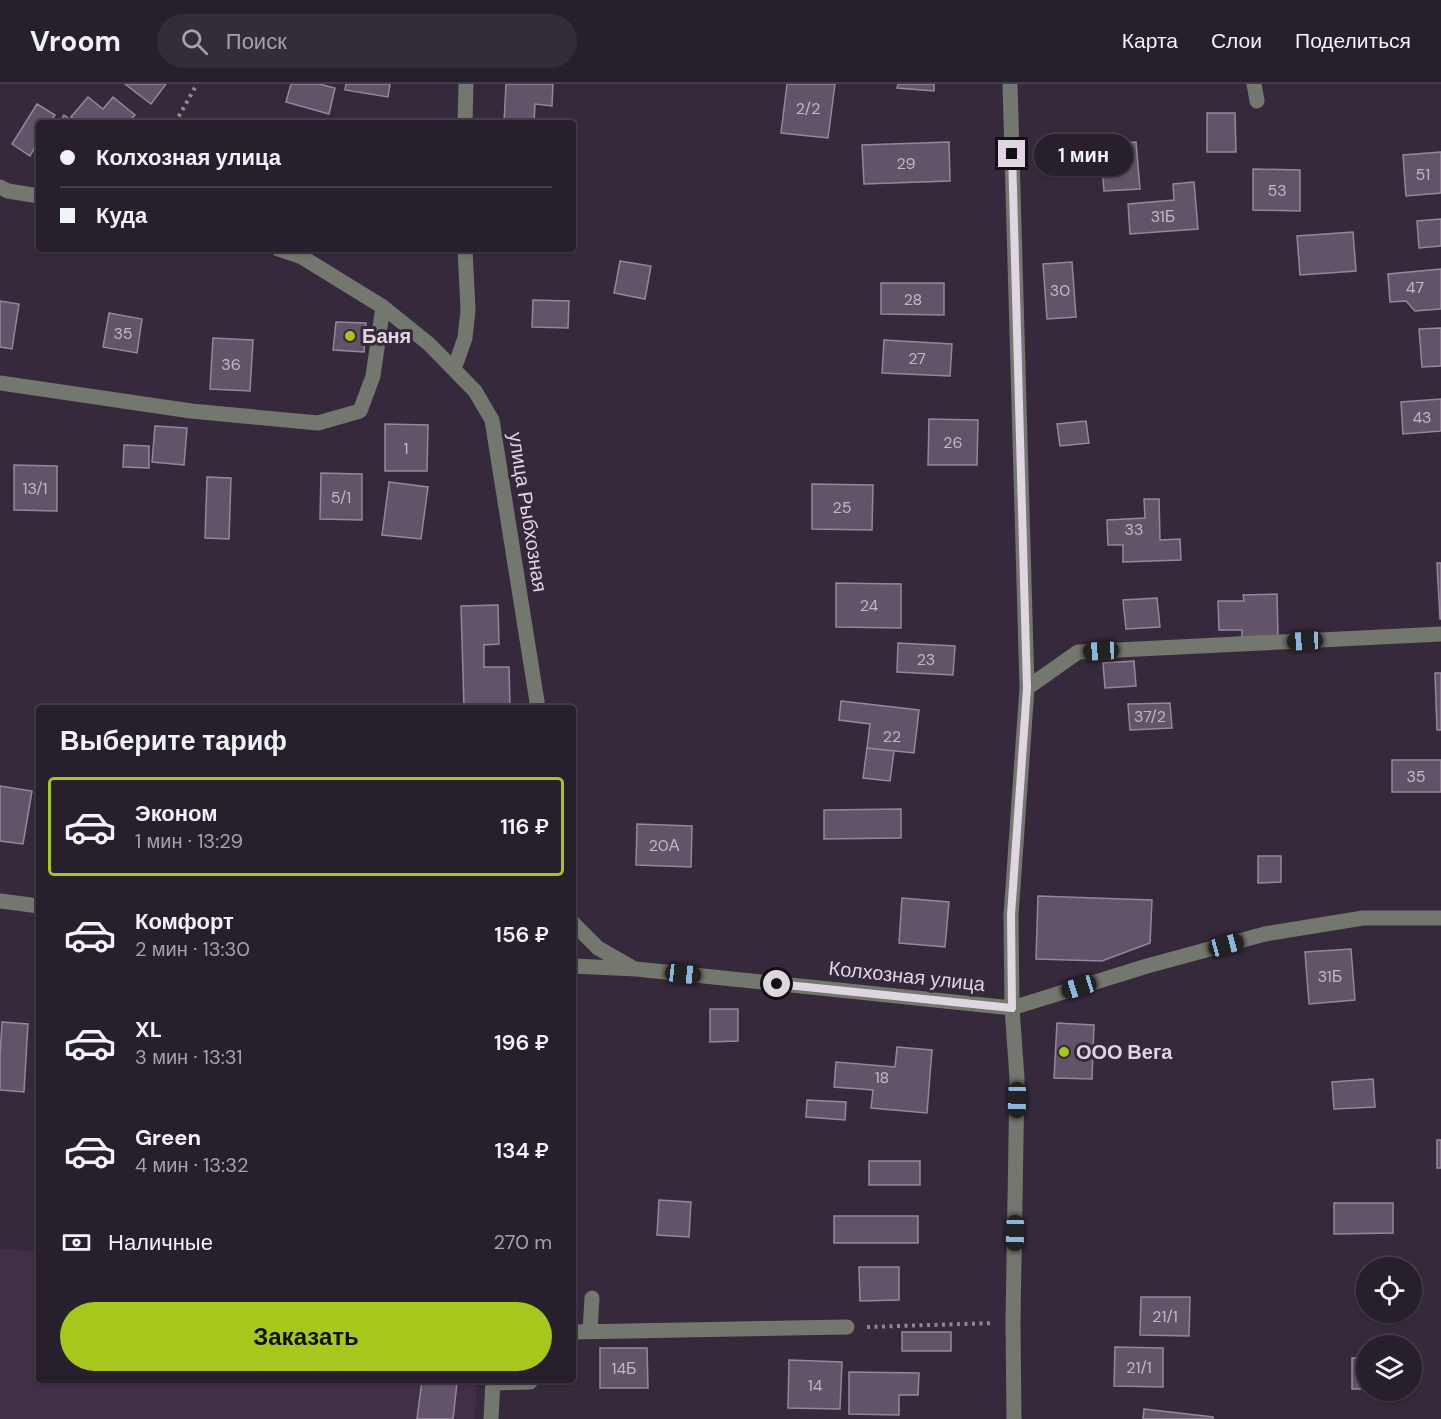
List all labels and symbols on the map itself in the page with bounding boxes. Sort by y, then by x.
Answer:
house number: 2/2 [796,98,820,119]
callout: 1 мин [1033,133,1132,175]
route end [998,140,1025,167]
house number: 29 [896,153,916,174]
house number: 51 [1416,164,1430,185]
house number: 53 [1267,180,1287,201]
house number: 31Б [1151,206,1175,227]
house number: 47 [1406,277,1424,298]
house number: 30 [1050,280,1070,301]
house number: 28 [904,289,922,310]
house number: 35 [113,323,133,344]
place label: Баня [362,323,411,349]
marker: Баня [343,329,357,343]
house number: 27 [908,348,926,369]
house number: 36 [221,354,241,375]
house number: 43 [1412,407,1432,428]
street label: улица Рыбхозная [503,430,553,594]
house number: 26 [943,432,963,453]
house number: 1 [404,438,409,459]
house number: 13/1 [23,478,47,499]
house number: 5/1 [331,487,351,508]
house number: 25 [833,497,851,518]
house number: 33 [1125,519,1143,540]
house number: 24 [860,595,879,616]
car [1287,631,1323,651]
car [1083,641,1119,661]
house number: 23 [917,649,935,670]
house number: 37/2 [1134,706,1166,727]
house number: 22 [883,726,901,747]
house number: 35 [1406,766,1426,787]
house number: 20А [649,835,680,856]
car [1206,932,1246,958]
street label: Колхозная улица [827,955,987,997]
car [664,963,702,985]
house number: 31Б [1318,966,1342,987]
route start [763,970,790,997]
car [1059,973,1099,1001]
place label: ООО Вега [1076,1039,1173,1065]
marker: ООО Вега [1057,1045,1071,1059]
house number: 18 [875,1067,889,1088]
car [1008,1082,1026,1118]
car [1006,1215,1024,1251]
house number: 21/1 [1152,1306,1178,1327]
house number: 21/1 [1126,1357,1152,1378]
house number: 14Б [611,1358,637,1379]
house number: 14 [808,1375,823,1396]

